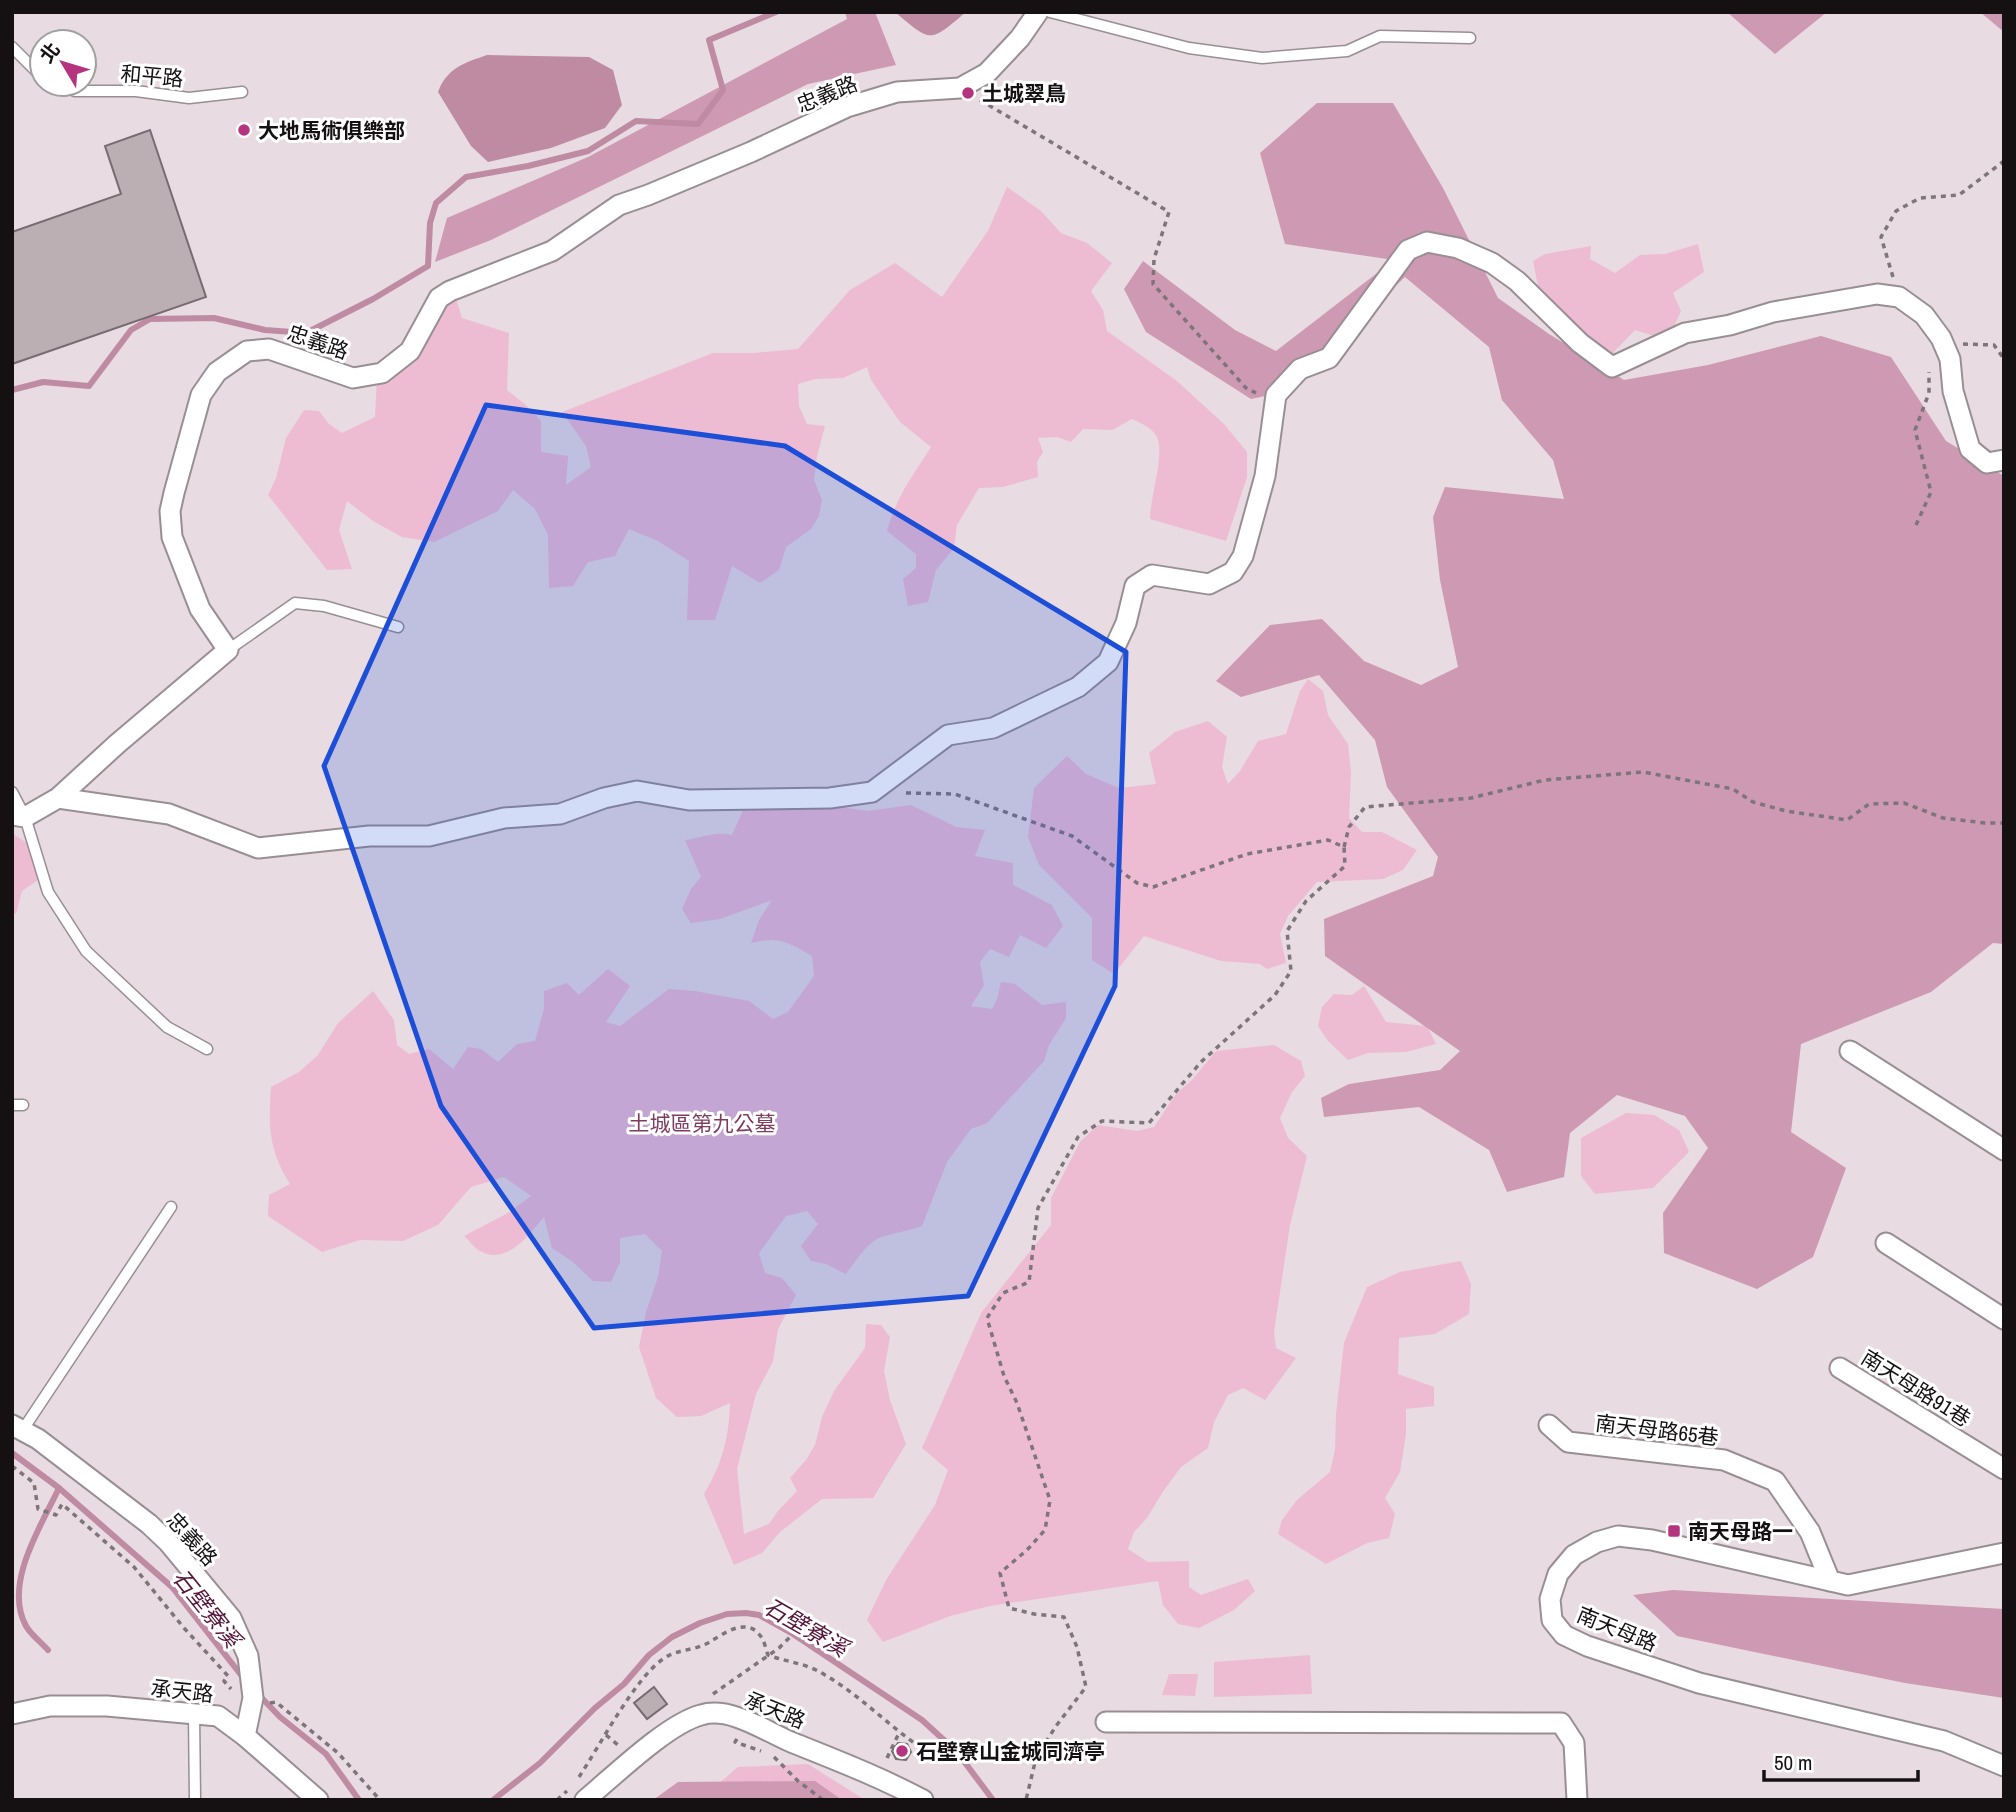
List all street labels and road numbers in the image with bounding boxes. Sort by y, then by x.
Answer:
street label: 和平路 [119,59,185,93]
street label: 忠義路 [792,69,862,119]
street label: 忠義路 [283,318,353,366]
street label: 南天母路91巷 [1856,1343,1976,1433]
street label: 南天母路65巷 [1594,1408,1720,1452]
street label: 忠義路 [160,1506,224,1572]
street label: 南天母路 [1573,1600,1661,1658]
street label: 承天路 [149,1673,215,1709]
street label: 承天路 [740,1685,810,1735]

